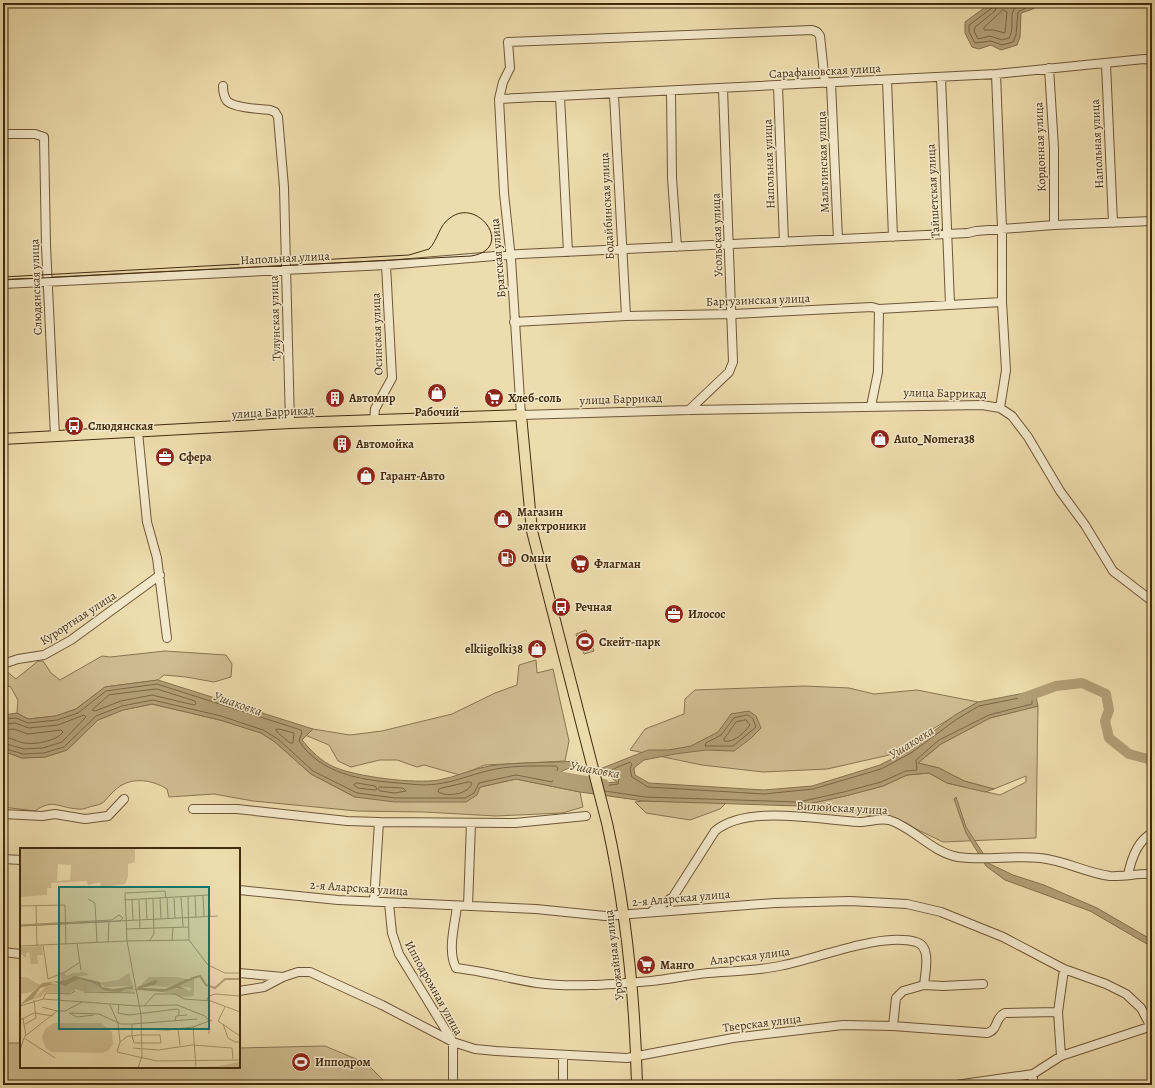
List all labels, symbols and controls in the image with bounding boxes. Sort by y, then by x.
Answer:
street label: Сарафановская улица [769,60,882,82]
street label: Напольная улица [1087,98,1107,189]
street label: Кордонная улица [1030,101,1050,192]
street label: Мальтинская улица [813,110,833,213]
street label: Напольная улица [759,118,779,209]
street label: Тайшетская улица [923,143,943,239]
street label: Бодайбинская улица [596,151,618,260]
street label: Усольская улица [708,192,726,277]
street label: Братская улица [487,217,509,298]
street label: Слюдянская улица [26,238,46,335]
street label: Напольная улица [240,248,331,268]
street label: Тулунская улица [266,275,284,361]
street label: Баргузинская улица [706,290,811,310]
street label: Осинская улица [368,292,386,376]
shop icon: Рабочий [426,382,448,404]
street label: улица Баррикад [902,384,987,402]
building icon: Автомир [324,387,346,409]
supermarket icon: Хлеб-соль [483,387,505,409]
place label: Автомир [348,390,396,406]
place label: Хлеб-соль [508,390,562,406]
street label: улица Баррикад [578,390,663,408]
street label: улица Баррикад [230,402,315,422]
place label: Рабочий [415,404,459,420]
bus stop icon: Слюдянская [63,415,85,437]
place label: Слюдянская [88,418,153,434]
shop icon: Auto_Nomera38 [869,428,891,450]
place label: Auto_Nomera38 [893,431,975,447]
building icon: Автомойка [331,433,353,455]
place label: Автомойка [355,436,414,452]
office icon: Сфера [154,446,176,468]
place label: Сфера [179,449,212,465]
shop icon: Гарант-Авто [355,465,377,487]
place label: Гарант-Авто [380,468,445,484]
place label: Магазин электроники [517,504,586,534]
shop icon: Магазин электроники [492,508,514,530]
fuel station icon: Омни [496,547,518,569]
place label: Омни [521,550,551,566]
supermarket icon: Флагман [569,553,591,575]
place label: Флагман [594,556,641,572]
street label: Курортная улица [37,587,120,649]
bus stop icon: Речная [550,596,572,618]
place label: Речная [575,599,612,615]
office icon: Илосос [663,603,685,625]
place label: Илосос [688,606,725,622]
sports icon: Скейт-парк [574,631,596,653]
place label: Скейт-парк [599,634,661,650]
shop icon: elkiigolki38 [526,638,548,660]
place label: elkiigolki38 [465,641,523,657]
water label: Ушаковка [211,687,264,720]
water label: Ушаковка [885,722,937,763]
water label: Ушаковка [569,757,621,782]
street label: Вилюйская улица [796,798,889,818]
inset map [20,848,240,1068]
street label: 2-я Аларская улица [309,877,409,899]
street label: 2-я Аларская улица [631,886,731,910]
street label: Урожайная улица [600,908,628,1001]
street label: Ипподромная улица [401,938,467,1039]
street label: Аларская улица [708,943,791,969]
supermarket icon: Манго [635,954,657,976]
place label: Манго [660,957,694,973]
street label: Тверская улица [722,1010,803,1036]
sports icon: Ипподром [290,1051,312,1073]
place label: Ипподром [315,1054,371,1070]

